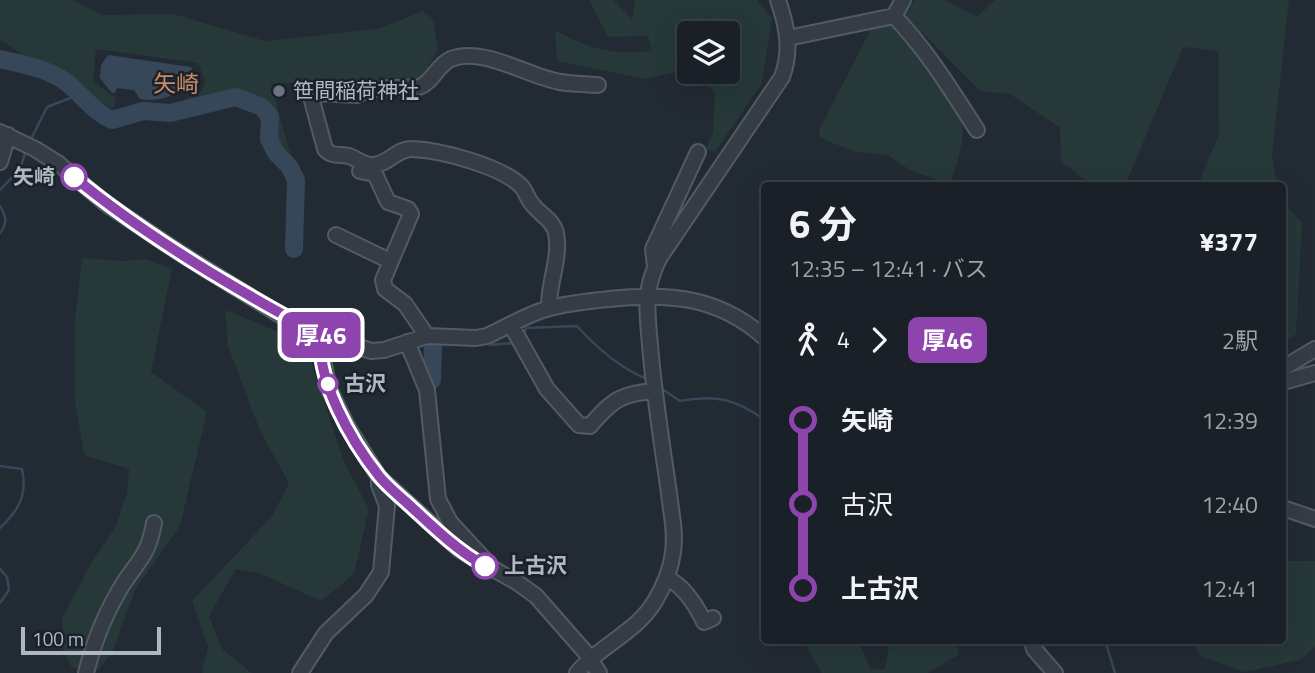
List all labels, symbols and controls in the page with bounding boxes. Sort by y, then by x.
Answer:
map controls [677,21,740,84]
button: layers [677,21,740,84]
district label: 矢崎 [153,66,199,101]
place label: 笹間稲荷神社 [293,74,419,106]
marker: 笹間稲荷神社 [271,83,287,99]
place label: 矢崎 [13,160,55,192]
marker: 矢崎 [61,164,87,190]
text: 6 分 [789,195,857,253]
text: ¥377 [1200,222,1258,261]
text: 12:35 – 12:41 · バス [789,251,988,286]
line badge: 厚46 [281,312,361,358]
text: 厚46 [296,317,346,353]
icon: walk [789,321,827,359]
icon: forward [860,321,898,359]
text: 4 [837,322,850,357]
text: 厚46 [922,322,973,358]
text: 2駅 [1222,323,1258,358]
place label: 古沢 [344,367,386,399]
marker: 古沢 [318,374,338,394]
text: 矢崎 [841,401,893,440]
text: 12:39 [1201,403,1258,438]
text: 古沢 [841,485,893,524]
text: 12:40 [1201,487,1258,522]
place label: 上古沢 [504,549,567,581]
marker: 上古沢 [472,553,498,579]
text: 上古沢 [841,569,919,608]
text: 12:41 [1201,571,1258,606]
scale bar [21,624,161,656]
text: 100 m [32,624,84,653]

